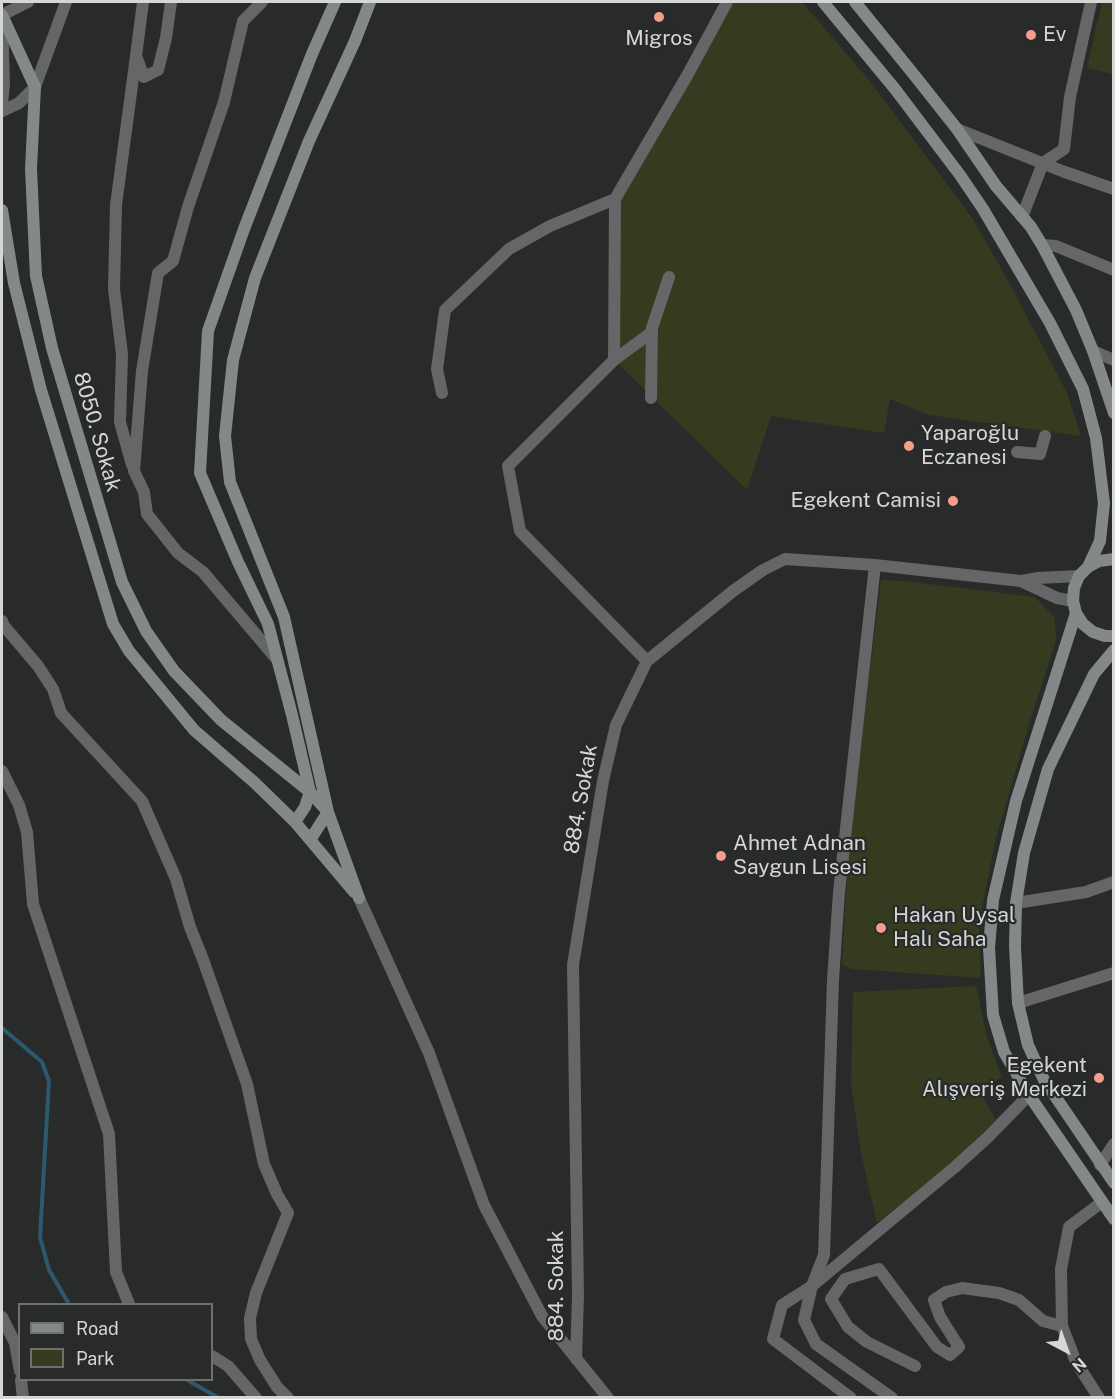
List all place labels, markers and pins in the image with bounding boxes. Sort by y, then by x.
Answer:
marker: Migros [652,10,666,24]
place label: Ev [1043,22,1066,48]
place label: Migros [625,26,693,52]
marker: Ev [1024,28,1038,42]
place label: Yaparoğlu Eczanesi [921,421,1019,471]
marker: Yaparoğlu Eczanesi [902,439,916,453]
place label: Egekent Camisi [790,488,941,514]
marker: Egekent Camisi [946,494,960,508]
place label: Ahmet Adnan Saygun Lisesi [733,831,867,881]
marker: Ahmet Adnan Saygun Lisesi [714,849,728,863]
place label: Hakan Uysal Halı Saha [893,903,1015,953]
marker: Hakan Uysal Halı Saha [874,921,888,935]
place label: Egekent Alışveriş Merkezi [922,1053,1087,1103]
marker: Egekent Alışveriş Merkezi [1092,1071,1106,1085]

